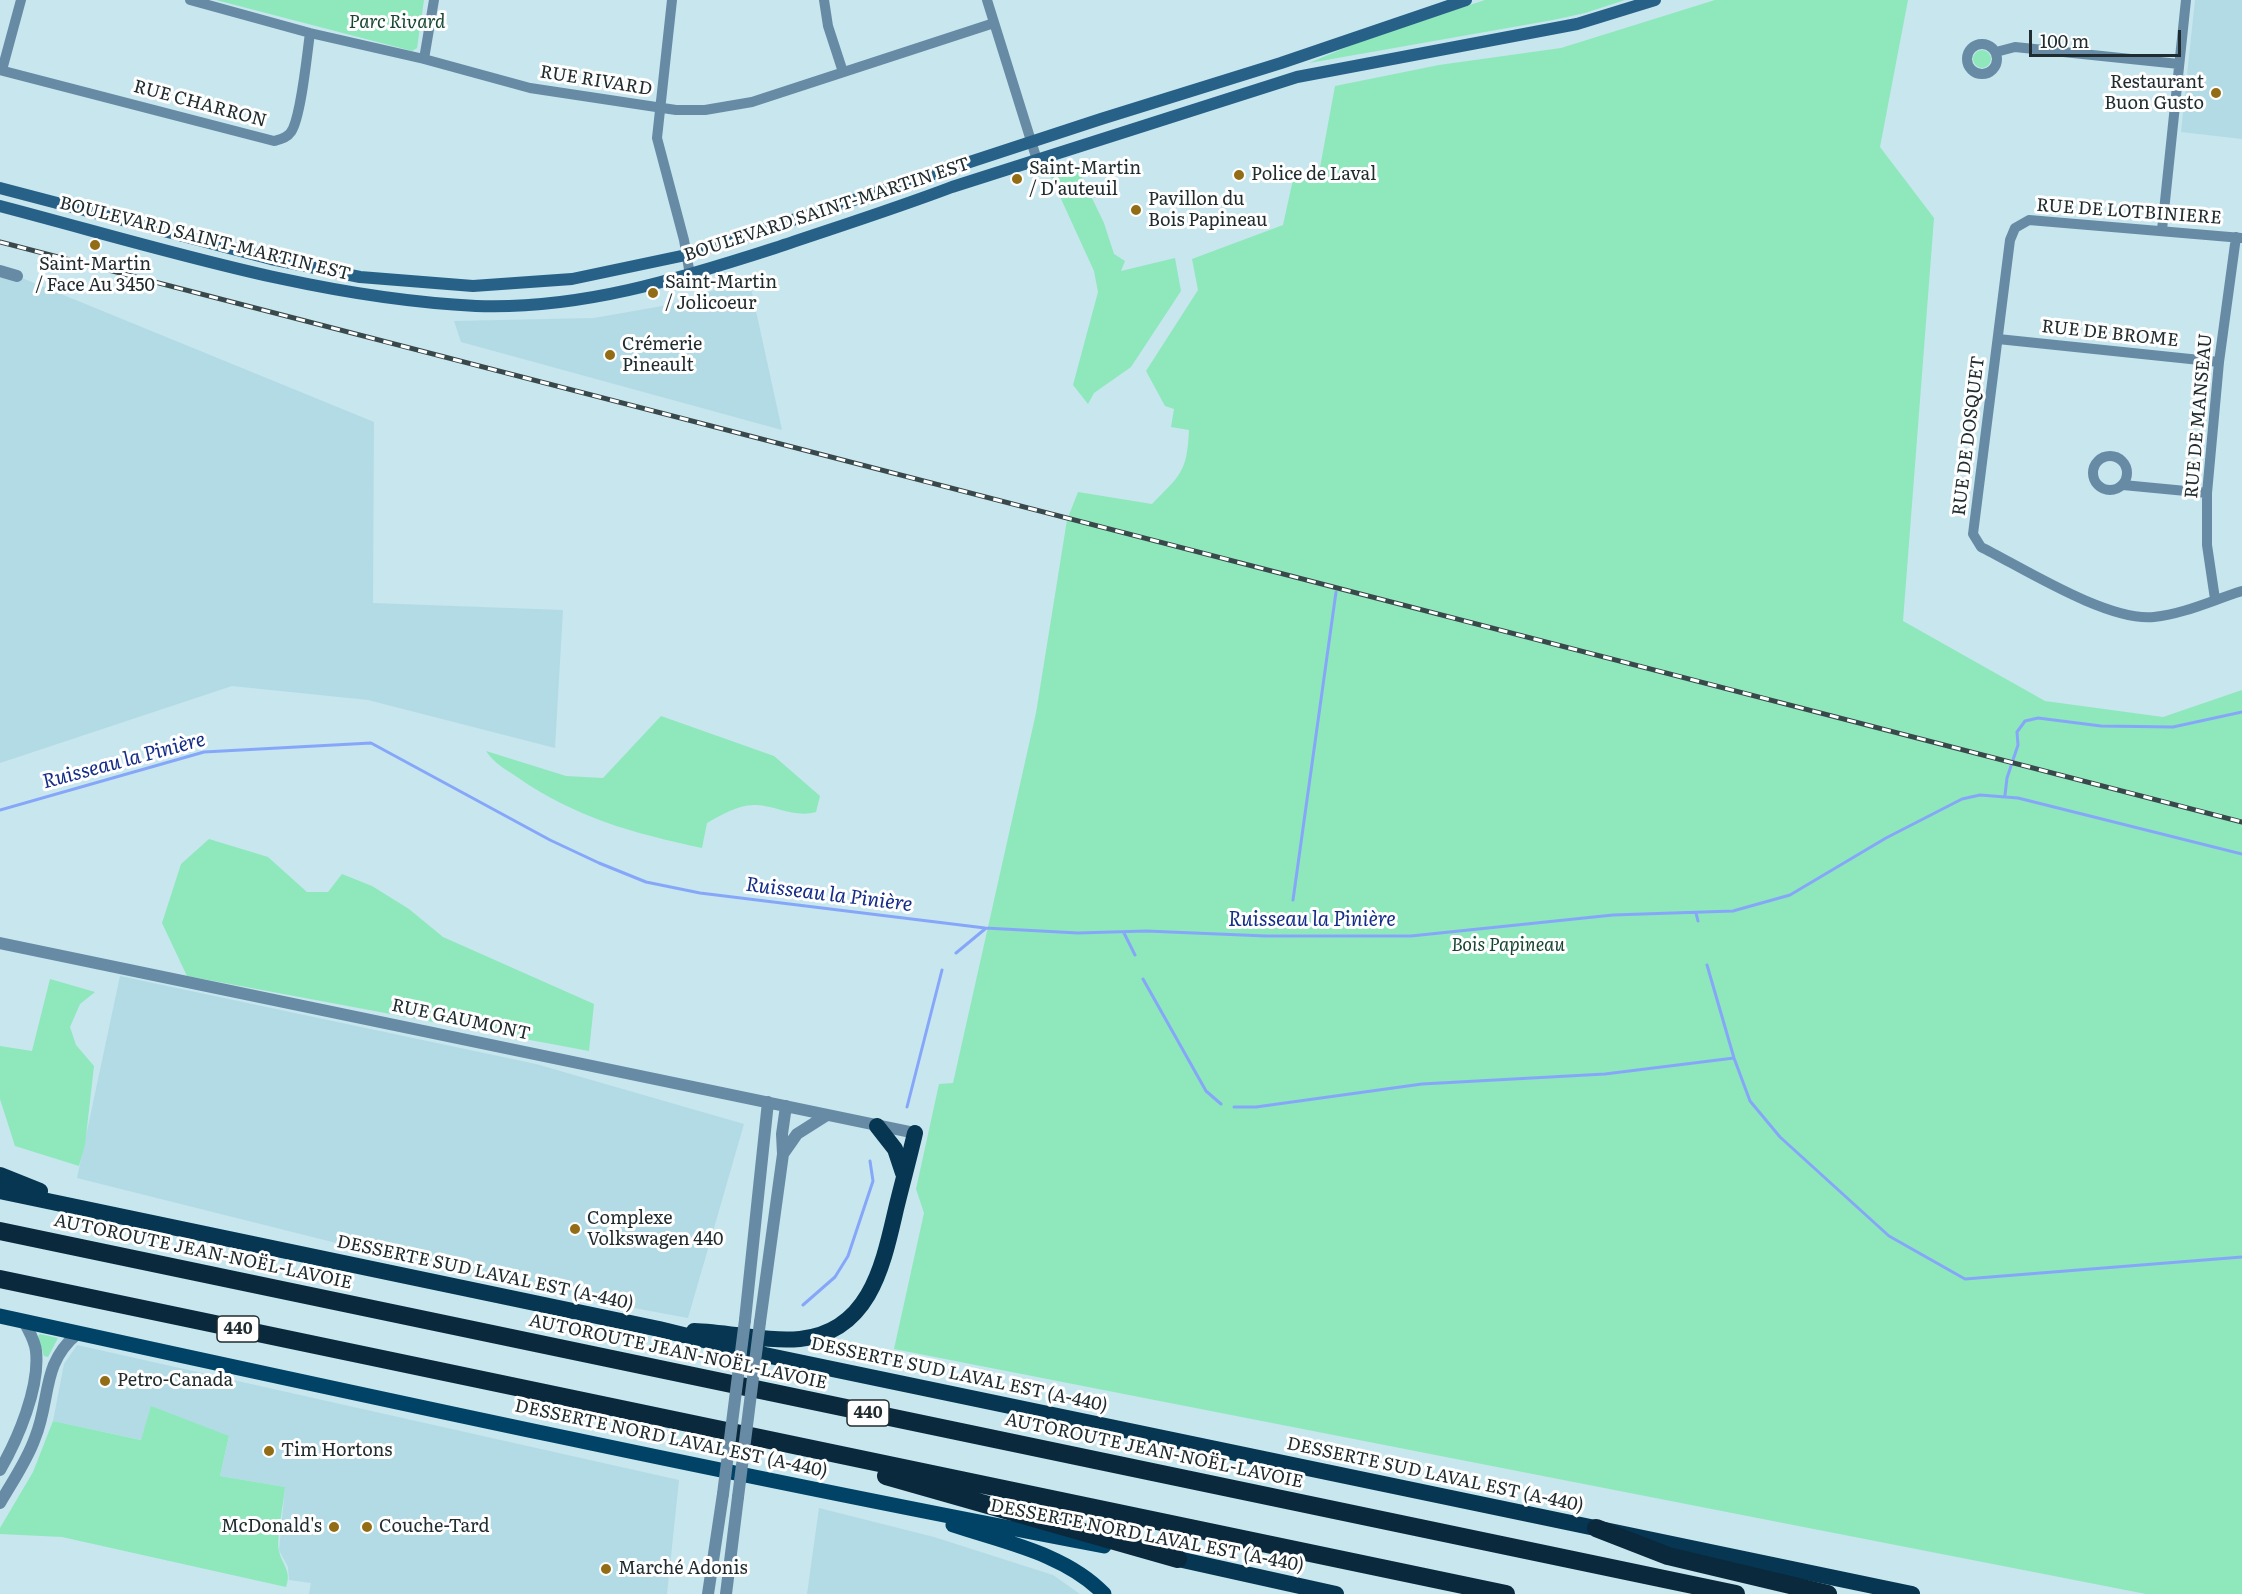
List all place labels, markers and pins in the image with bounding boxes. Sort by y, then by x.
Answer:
place label: Restaurant Buon Gusto [2104,72,2204,115]
marker: Restaurant Buon Gusto [2209,86,2223,100]
place label: Saint-Martin / D'auteuil [1029,158,1141,201]
place label: Police de Laval [1251,164,1376,186]
marker: Police de Laval [1232,168,1246,182]
marker: Saint-Martin / D'auteuil [1010,172,1024,186]
place label: Pavillon du Bois Papineau [1148,189,1267,232]
marker: Pavillon du Bois Papineau [1129,203,1143,217]
marker: Saint-Martin / Face Au 3450 [88,238,102,252]
place label: Saint-Martin / Face Au 3450 [35,254,155,296]
place label: Saint-Martin / Jolicoeur [665,272,777,314]
marker: Saint-Martin / Jolicoeur [646,286,660,300]
place label: Crémerie Pineault [622,334,702,376]
marker: Crémerie Pineault [603,348,617,362]
place label: Complexe Volkswagen 440 [587,1208,724,1250]
marker: Complexe Volkswagen 440 [568,1222,582,1236]
place label: Petro-Canada [117,1370,233,1392]
marker: Petro-Canada [98,1374,112,1388]
place label: Tim Hortons [281,1440,392,1462]
marker: Tim Hortons [262,1444,276,1458]
place label: McDonald's [221,1516,322,1538]
place label: Couche-Tard [379,1516,489,1538]
marker: McDonald's [327,1520,341,1534]
marker: Couche-Tard [360,1520,374,1534]
place label: Marché Adonis [618,1558,748,1580]
marker: Marché Adonis [599,1562,613,1576]

